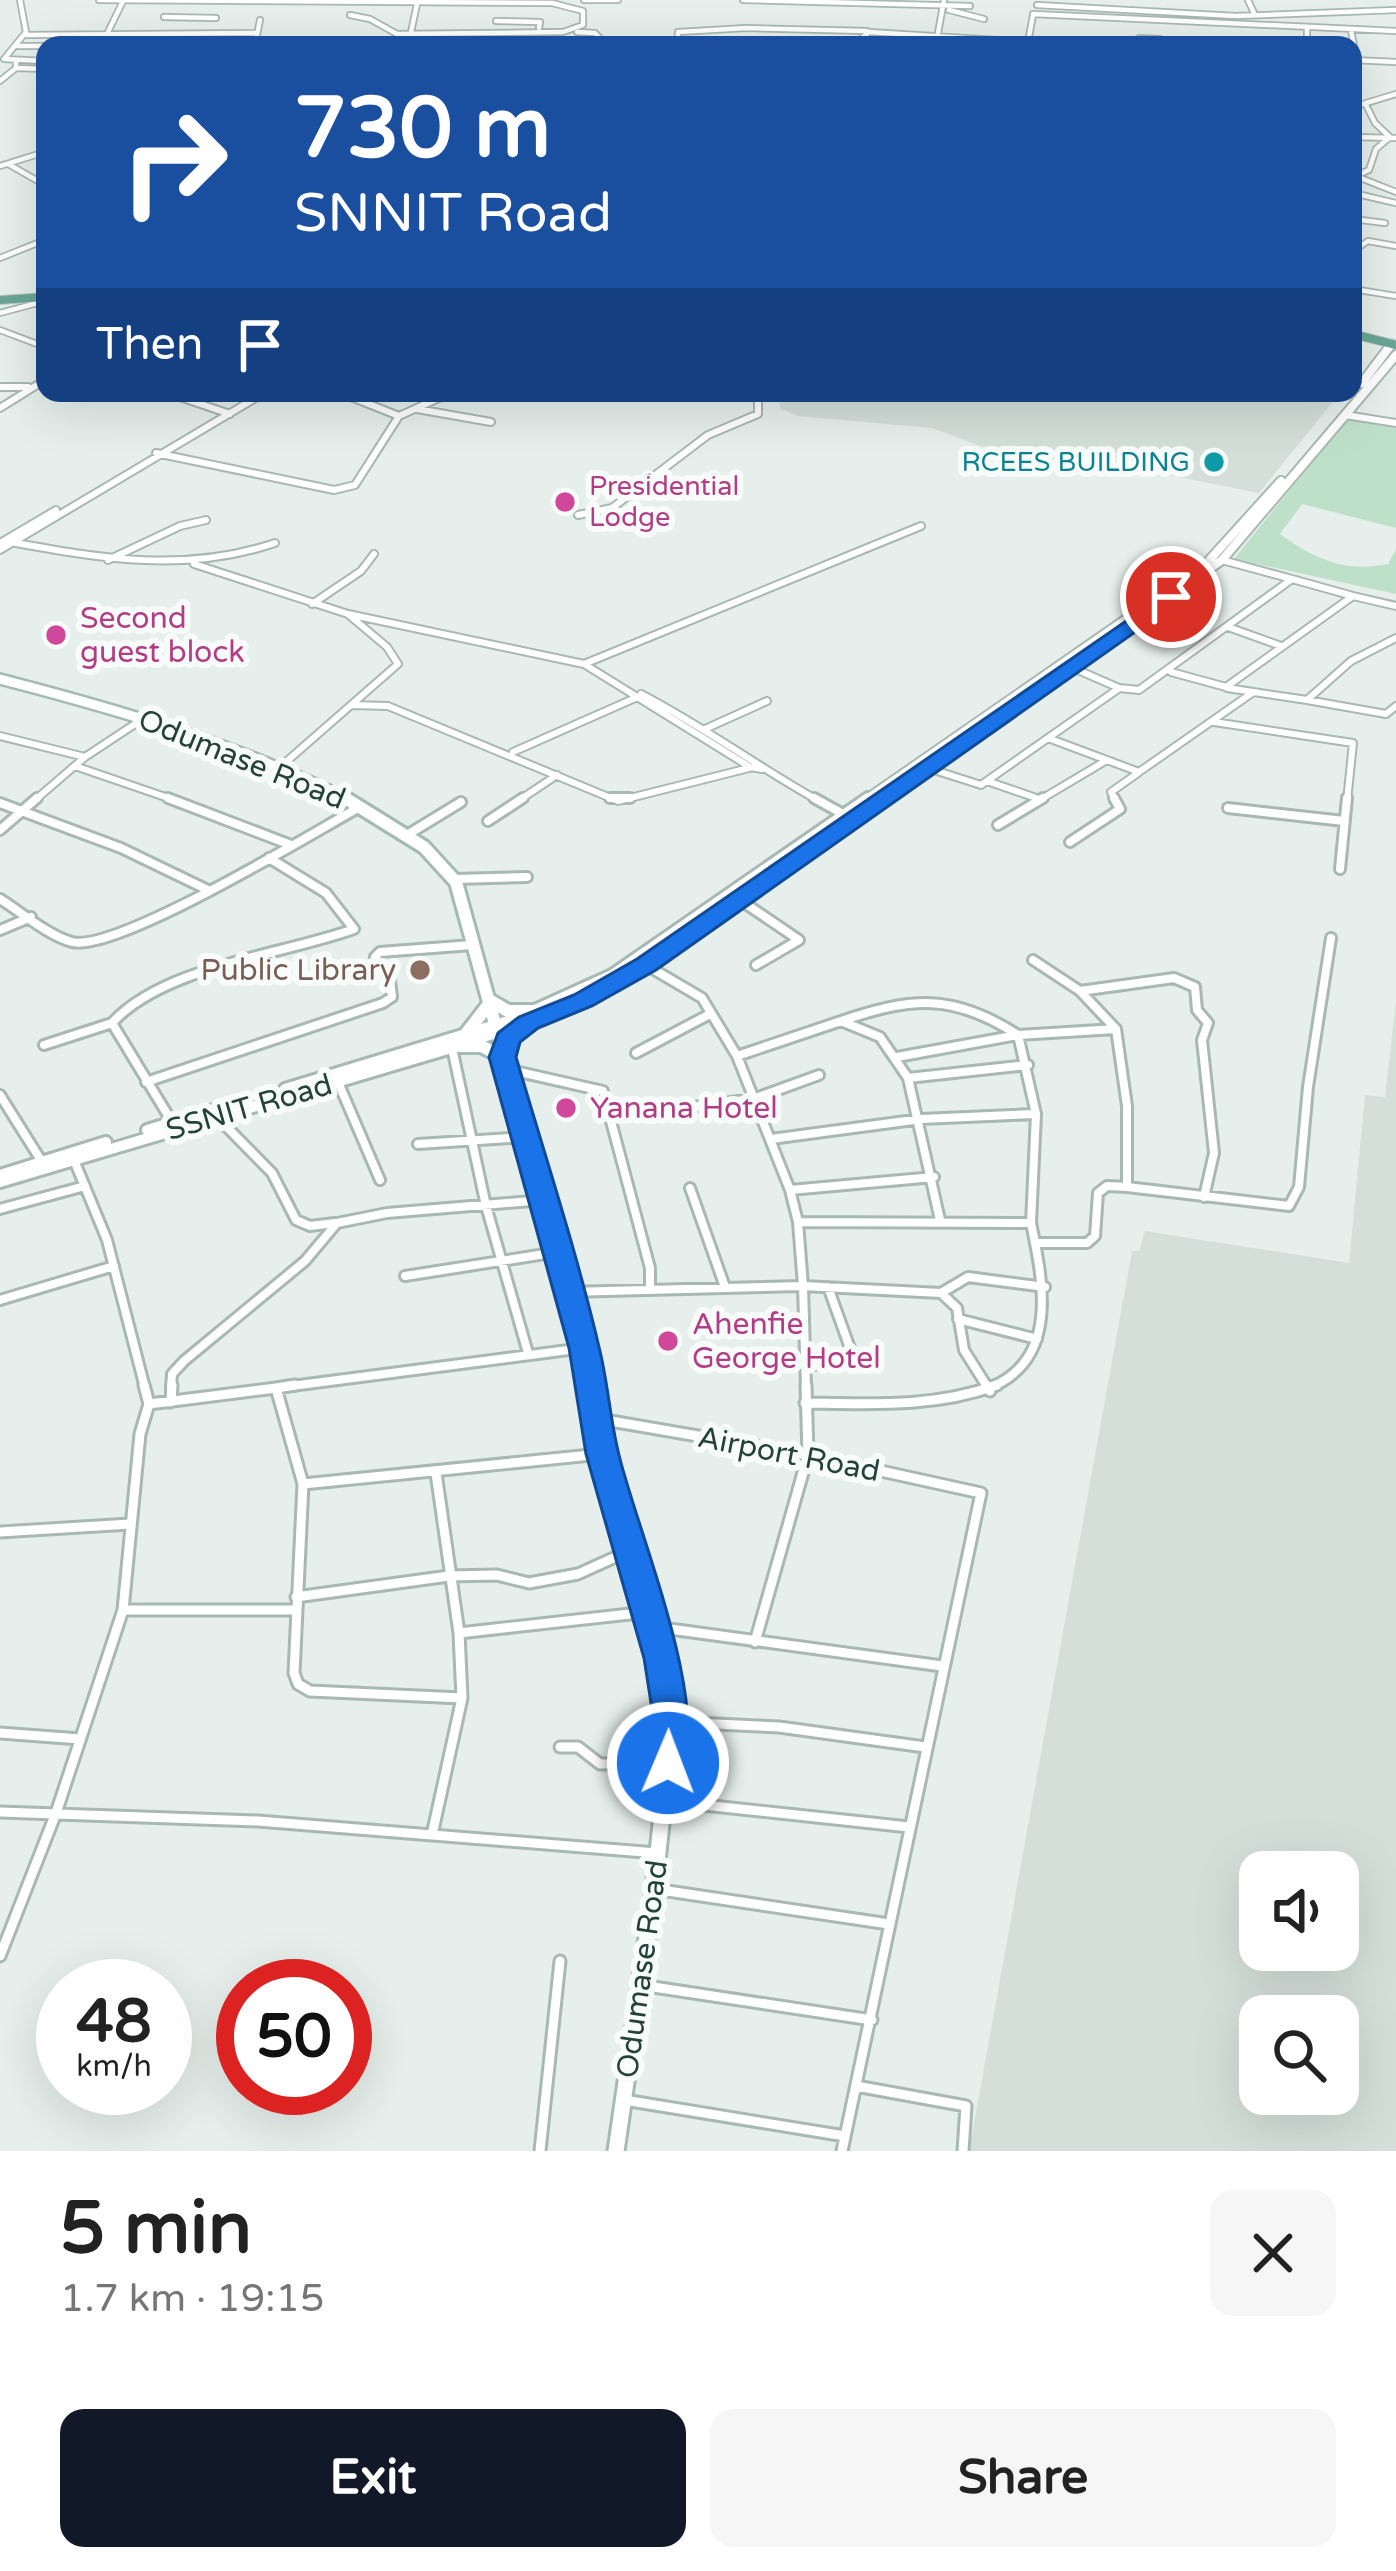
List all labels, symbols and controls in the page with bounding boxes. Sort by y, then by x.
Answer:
text: 730 m [294,79,551,180]
icon: right [96,84,252,240]
text: SNNIT Road [294,181,612,246]
icon: arrive [227,312,293,378]
text: Then [96,318,203,372]
place label: RCEES BUILDING [961,446,1190,479]
marker: RCEES BUILDING [1201,449,1227,475]
place label: Presidential Lodge [589,470,739,534]
marker: Presidential Lodge [552,489,578,515]
pin [1120,546,1222,648]
icon: arrive [1138,564,1204,630]
place label: Second guest block [80,600,245,671]
marker: Second guest block [43,622,69,648]
street label: Odumase Road [133,701,351,818]
place label: Public Library [200,952,396,989]
marker: Public Library [407,957,433,983]
street label: SSNIT Road [162,1066,336,1149]
place label: Yanana Hotel [590,1090,778,1127]
marker: Yanana Hotel [553,1095,579,1121]
place label: Ahenfie George Hotel [692,1306,881,1377]
marker: Ahenfie George Hotel [655,1328,681,1354]
street label: Airport Road [695,1419,883,1490]
position arrow [605,1700,731,1826]
map controls [1239,1851,1359,2115]
button: sound [1239,1851,1359,1971]
street label: Odumase Road [609,1858,676,2081]
speed limit sign: 50 [216,1959,372,2115]
text: 48 [76,1986,152,2058]
button: search [1239,1995,1359,2115]
text: km/h [76,2048,152,2085]
text: 5 min [60,2186,252,2273]
button: close [1210,2190,1336,2316]
text: 1.7 km · 19:15 [60,2275,324,2322]
button: Exit [60,2409,686,2547]
button: Share [710,2409,1336,2547]

